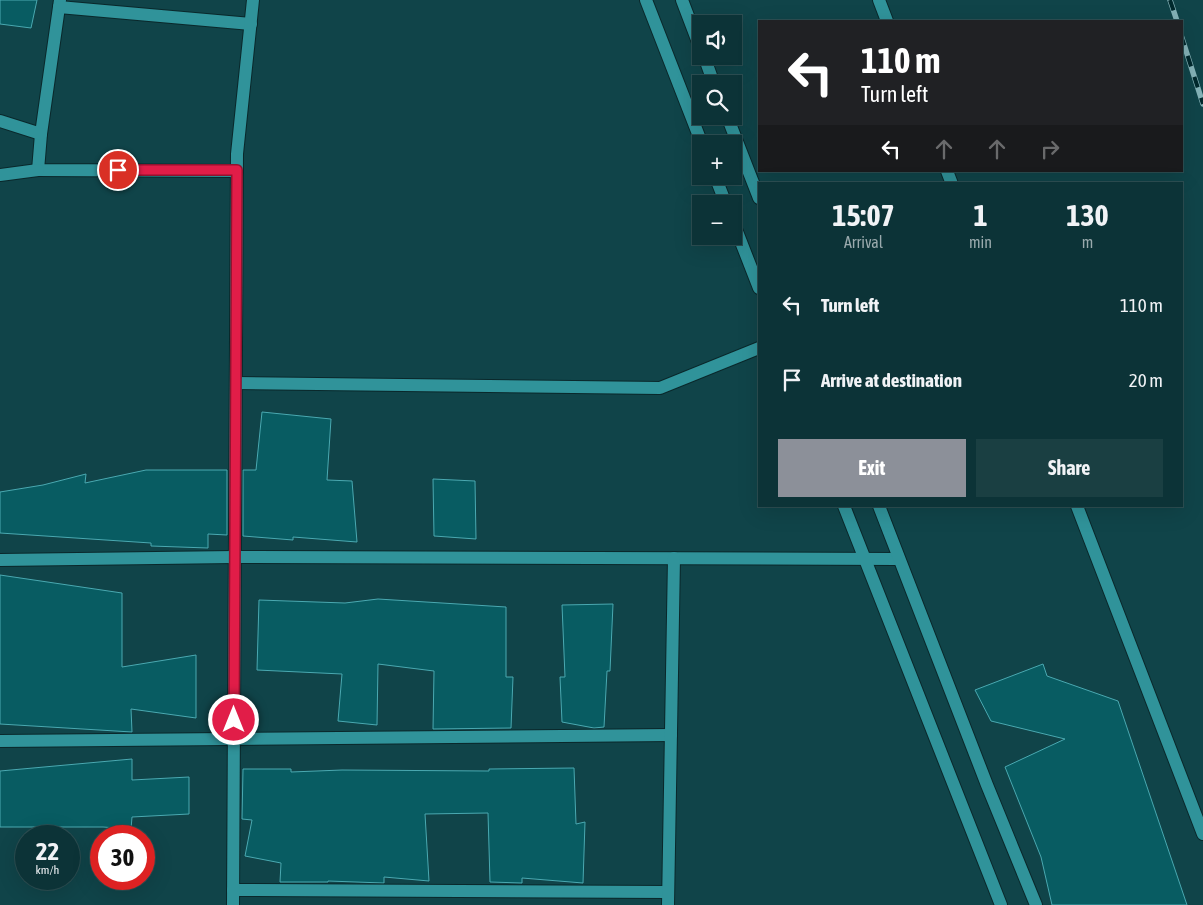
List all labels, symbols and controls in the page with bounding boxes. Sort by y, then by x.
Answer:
map controls [692,15,742,245]
button: sound [692,15,742,65]
icon: left [778,40,843,105]
text: 110 m [861,40,940,80]
button: search [692,75,742,125]
text: Turn left [861,81,928,107]
button: + [692,135,742,185]
icon: left [877,135,905,163]
icon: ahead [930,135,958,163]
icon: ahead [983,135,1011,163]
icon: right [1036,135,1064,163]
pin [97,149,139,191]
icon: arrive [104,156,132,184]
button: − [692,195,742,245]
text: 15:07 [832,198,895,232]
text: 1 [973,198,988,232]
text: 130 [1066,198,1109,232]
text: Arrival [844,233,883,251]
text: min [969,233,992,251]
text: m [1082,233,1093,251]
icon: left [778,291,806,319]
text: Turn left [821,294,879,316]
text: 110 m [1120,294,1163,316]
icon: arrive [778,366,806,394]
text: Arrive at destination [821,369,962,391]
text: 20 m [1129,369,1163,391]
button: Exit [778,439,966,497]
button: Share [976,439,1163,497]
position arrow [207,693,259,745]
speed limit sign: 30 [90,825,155,890]
text: 22 [36,837,59,865]
text: km/h [36,863,59,877]

